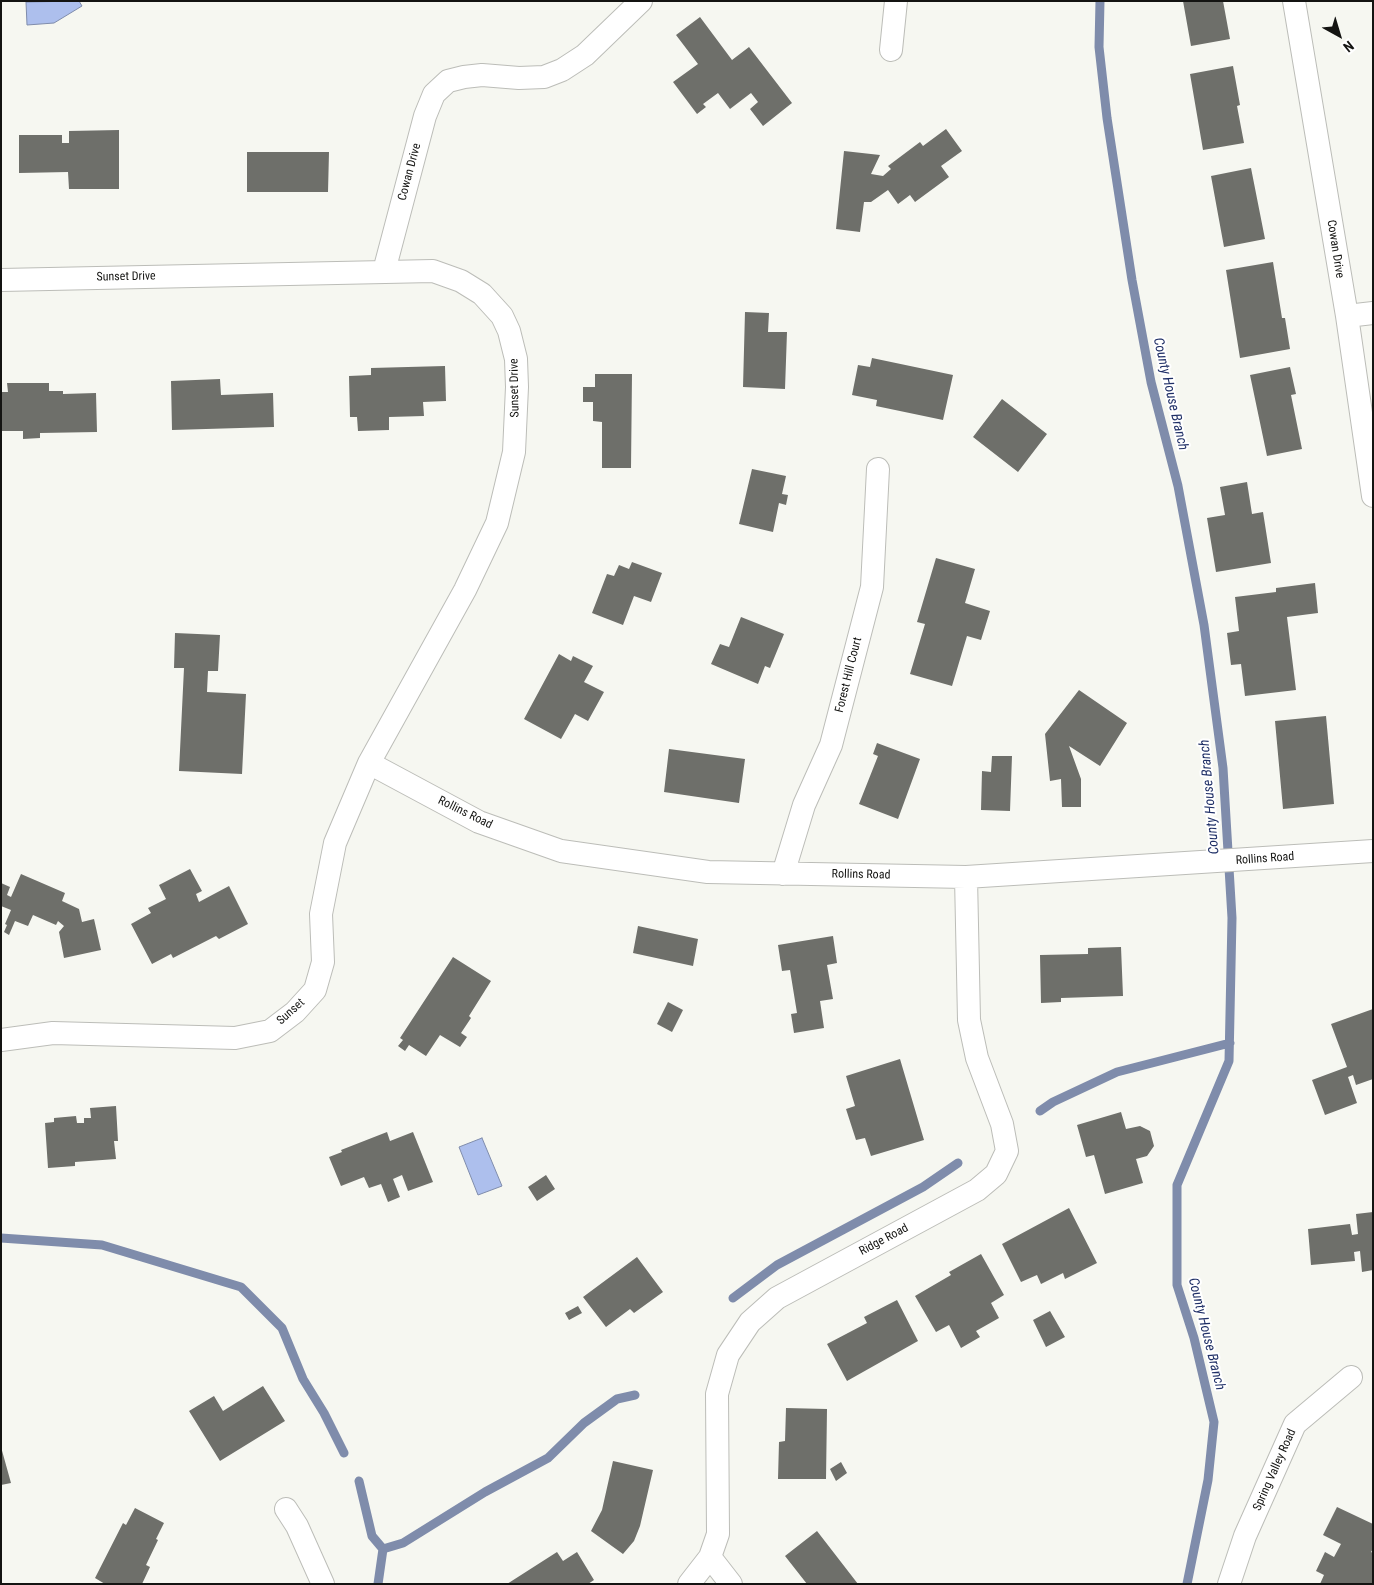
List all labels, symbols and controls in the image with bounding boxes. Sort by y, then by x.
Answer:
north arrow [1314,10,1364,60]
text: N [1340,38,1357,56]
street label: Cowan Drive [395,142,425,202]
street label: Cowan Drive [1323,219,1347,279]
street label: Sunset Drive [96,269,156,285]
water label: County House Branch [1149,336,1191,452]
street label: Sunset Drive [507,358,523,418]
street label: Forest Hill Court [833,636,865,714]
water label: County House Branch [1197,739,1223,855]
street label: Rollins Road [435,794,495,832]
street label: Rollins Road [1235,850,1295,868]
street label: Rollins Road [831,867,891,883]
street label: Sunset [274,996,308,1028]
street label: Ridge Road [857,1221,911,1259]
water label: County House Branch [1184,1276,1228,1392]
street label: Spring Valley Road [1250,1427,1300,1513]

